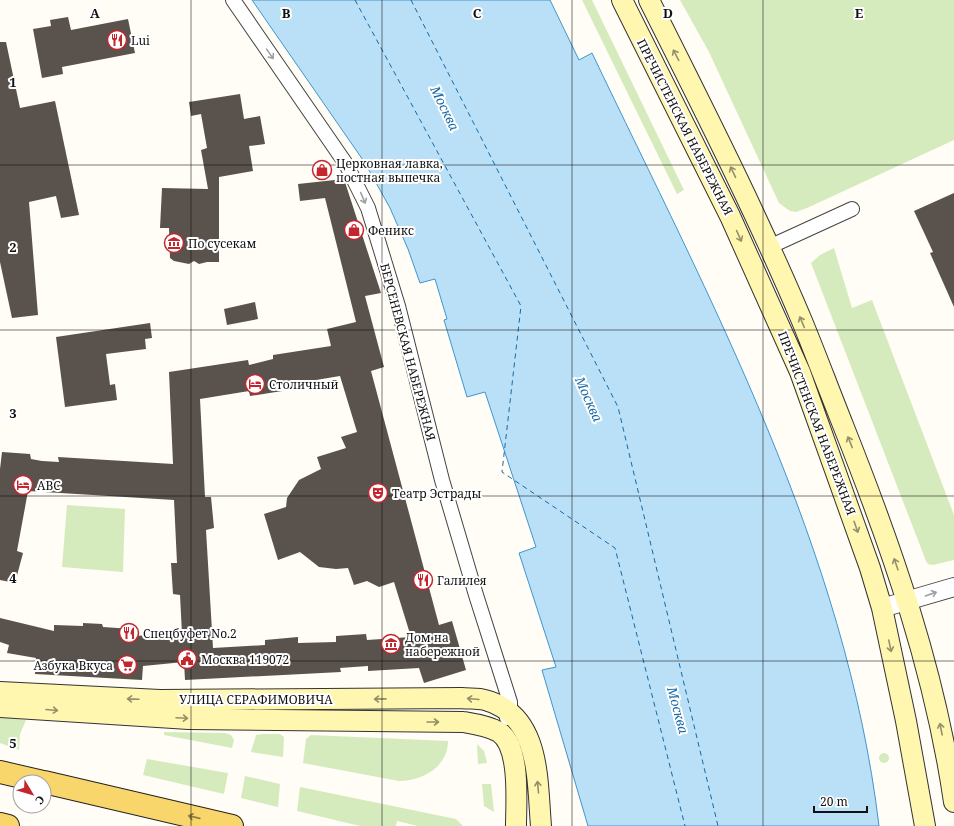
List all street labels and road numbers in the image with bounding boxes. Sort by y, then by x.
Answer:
street label: ПРЕЧИСТЕНСКАЯ НАБЕРЕЖНАЯ [633,36,737,218]
street label: БЕРСЕНЕВСКАЯ НАБЕРЕЖНАЯ [376,261,440,443]
street label: ПРЕЧИСТЕНСКАЯ НАБЕРЕЖНАЯ [774,328,860,518]
street label: УЛИЦА СЕРАФИМОВИЧА [179,691,333,708]

